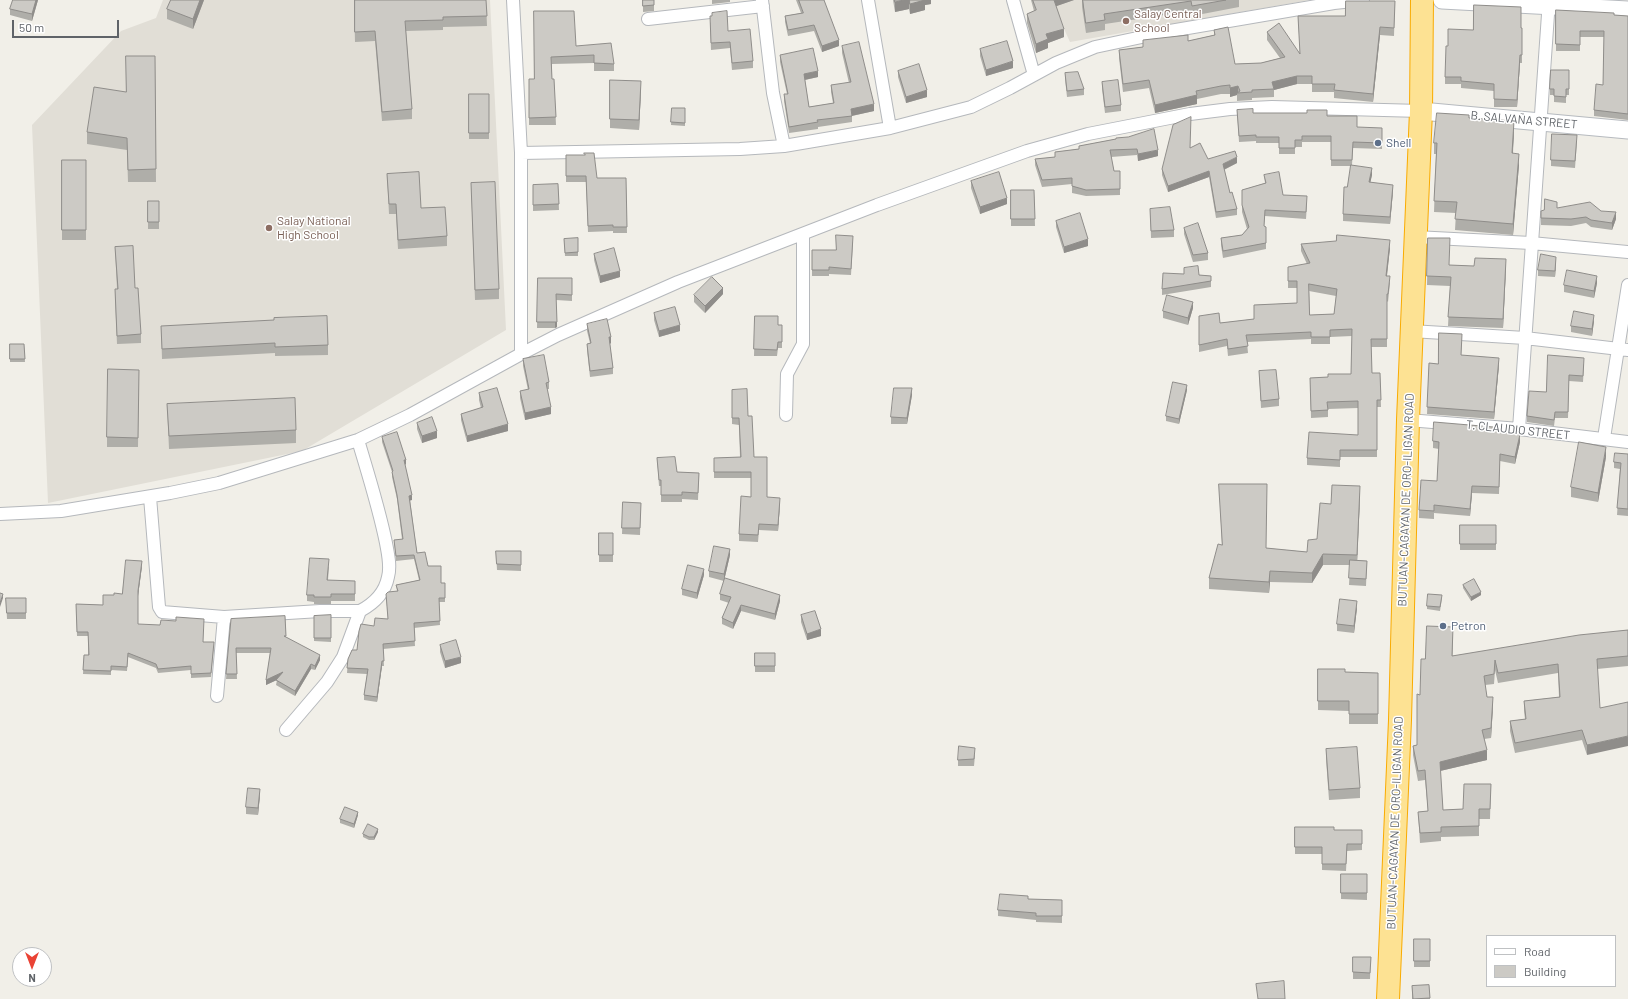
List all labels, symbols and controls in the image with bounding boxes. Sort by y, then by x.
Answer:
place label: Salay Central School [1134,7,1202,35]
scale bar [14,12,121,38]
marker: Salay Central School [1121,16,1131,26]
text: 50 m [19,20,44,34]
street label: B. SALVAÑA STREET [1470,108,1578,132]
place label: Shell [1386,136,1411,150]
marker: Shell [1373,138,1383,148]
place label: Salay National High School [277,214,350,242]
marker: Salay National High School [264,223,274,233]
street label: BUTUAN-CAGAYAN DE ORO-ILIGAN ROAD [1395,393,1417,607]
street label: T. CLAUDIO STREET [1465,417,1571,443]
place label: Petron [1451,619,1486,633]
marker: Petron [1438,621,1448,631]
street label: BUTUAN-CAGAYAN DE ORO-ILIGAN ROAD [1384,716,1406,930]
legend [1486,935,1616,987]
text: Road [1524,944,1551,958]
north arrow [12,947,52,987]
text: Building [1524,964,1566,978]
text: N [28,972,36,985]

